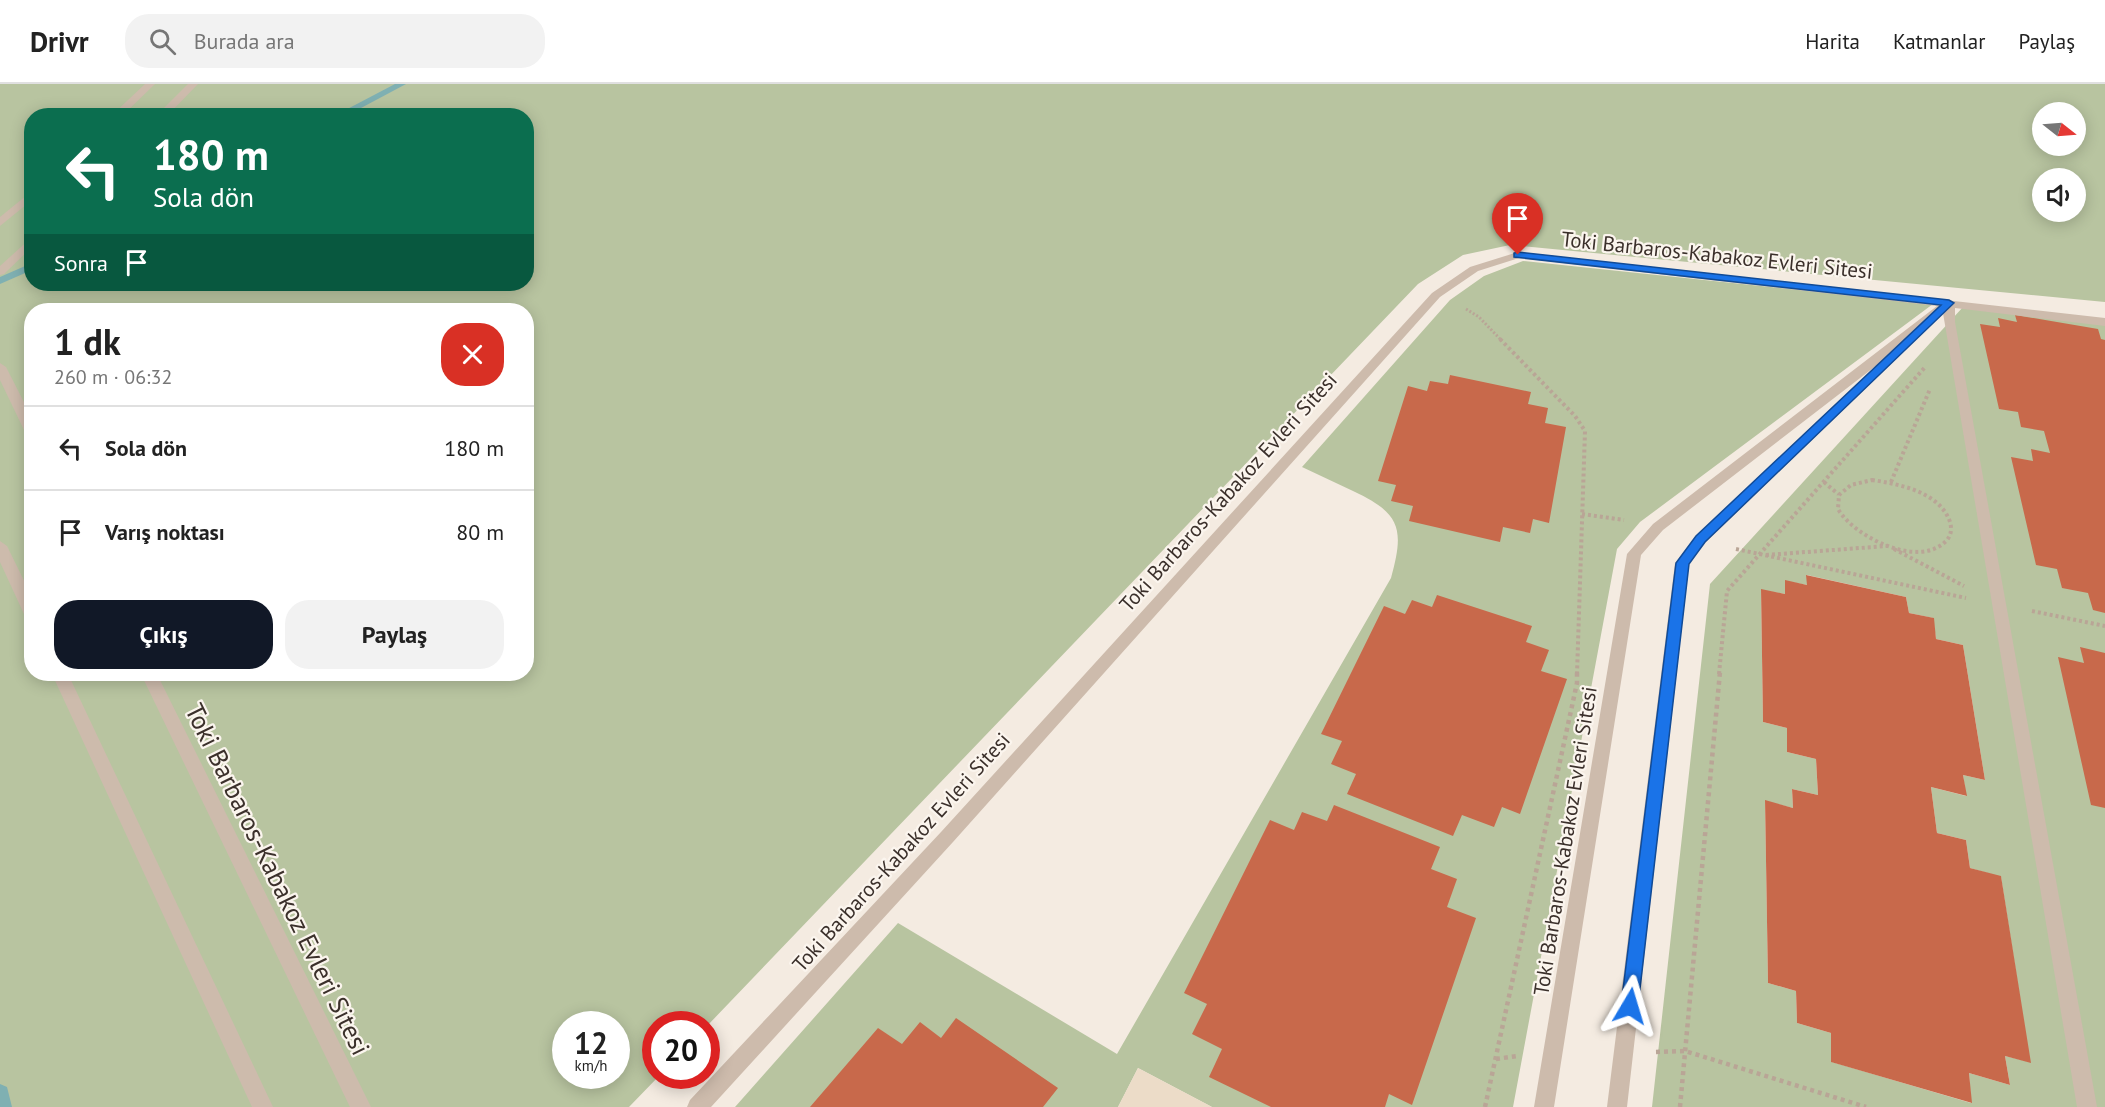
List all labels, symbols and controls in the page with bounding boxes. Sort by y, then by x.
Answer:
search box [125,14,545,68]
text: Drivr [30,23,89,60]
icon: search [146,25,179,58]
text: Burada ara [194,27,295,55]
text: Harita [1805,28,1860,55]
text: Katmanlar [1893,28,1985,55]
text: Paylaş [2018,28,2075,55]
north arrow [2032,102,2086,156]
map controls [2032,102,2086,222]
text: 180 m [153,127,269,182]
icon: left [54,132,132,210]
button: sound [2032,168,2086,222]
text: Sola dön [153,180,254,214]
pin [1492,193,1543,255]
icon: arrive [1501,202,1534,235]
street label: Toki Barbaros-Kabakoz Evleri Sitesi [1560,225,1874,285]
icon: arrive [120,246,153,279]
text: Sonra [54,249,108,277]
text: 1 dk [54,318,121,365]
button: close [441,323,504,386]
text: 260 m · 06:32 [54,364,172,390]
street label: Toki Barbaros-Kabakoz Evleri Sitesi [1113,367,1343,617]
icon: left [54,432,87,465]
text: Sola dön [105,434,187,462]
text: 180 m [444,434,504,462]
icon: arrive [54,516,87,549]
text: Varış noktası [105,518,225,546]
text: 80 m [456,518,504,546]
button: Çıkış [54,600,273,669]
button: Paylaş [285,600,504,669]
street label: Toki Barbaros-Kabakoz Evleri Sitesi [1527,684,1603,998]
street label: Toki Barbaros-Kabakoz Evleri Sitesi [178,698,378,1060]
street label: Toki Barbaros-Kabakoz Evleri Sitesi [786,727,1016,977]
position arrow [1598,974,1662,1038]
speed limit sign: 20 [642,1011,720,1089]
text: 12 [574,1023,608,1062]
text: km/h [575,1056,607,1075]

